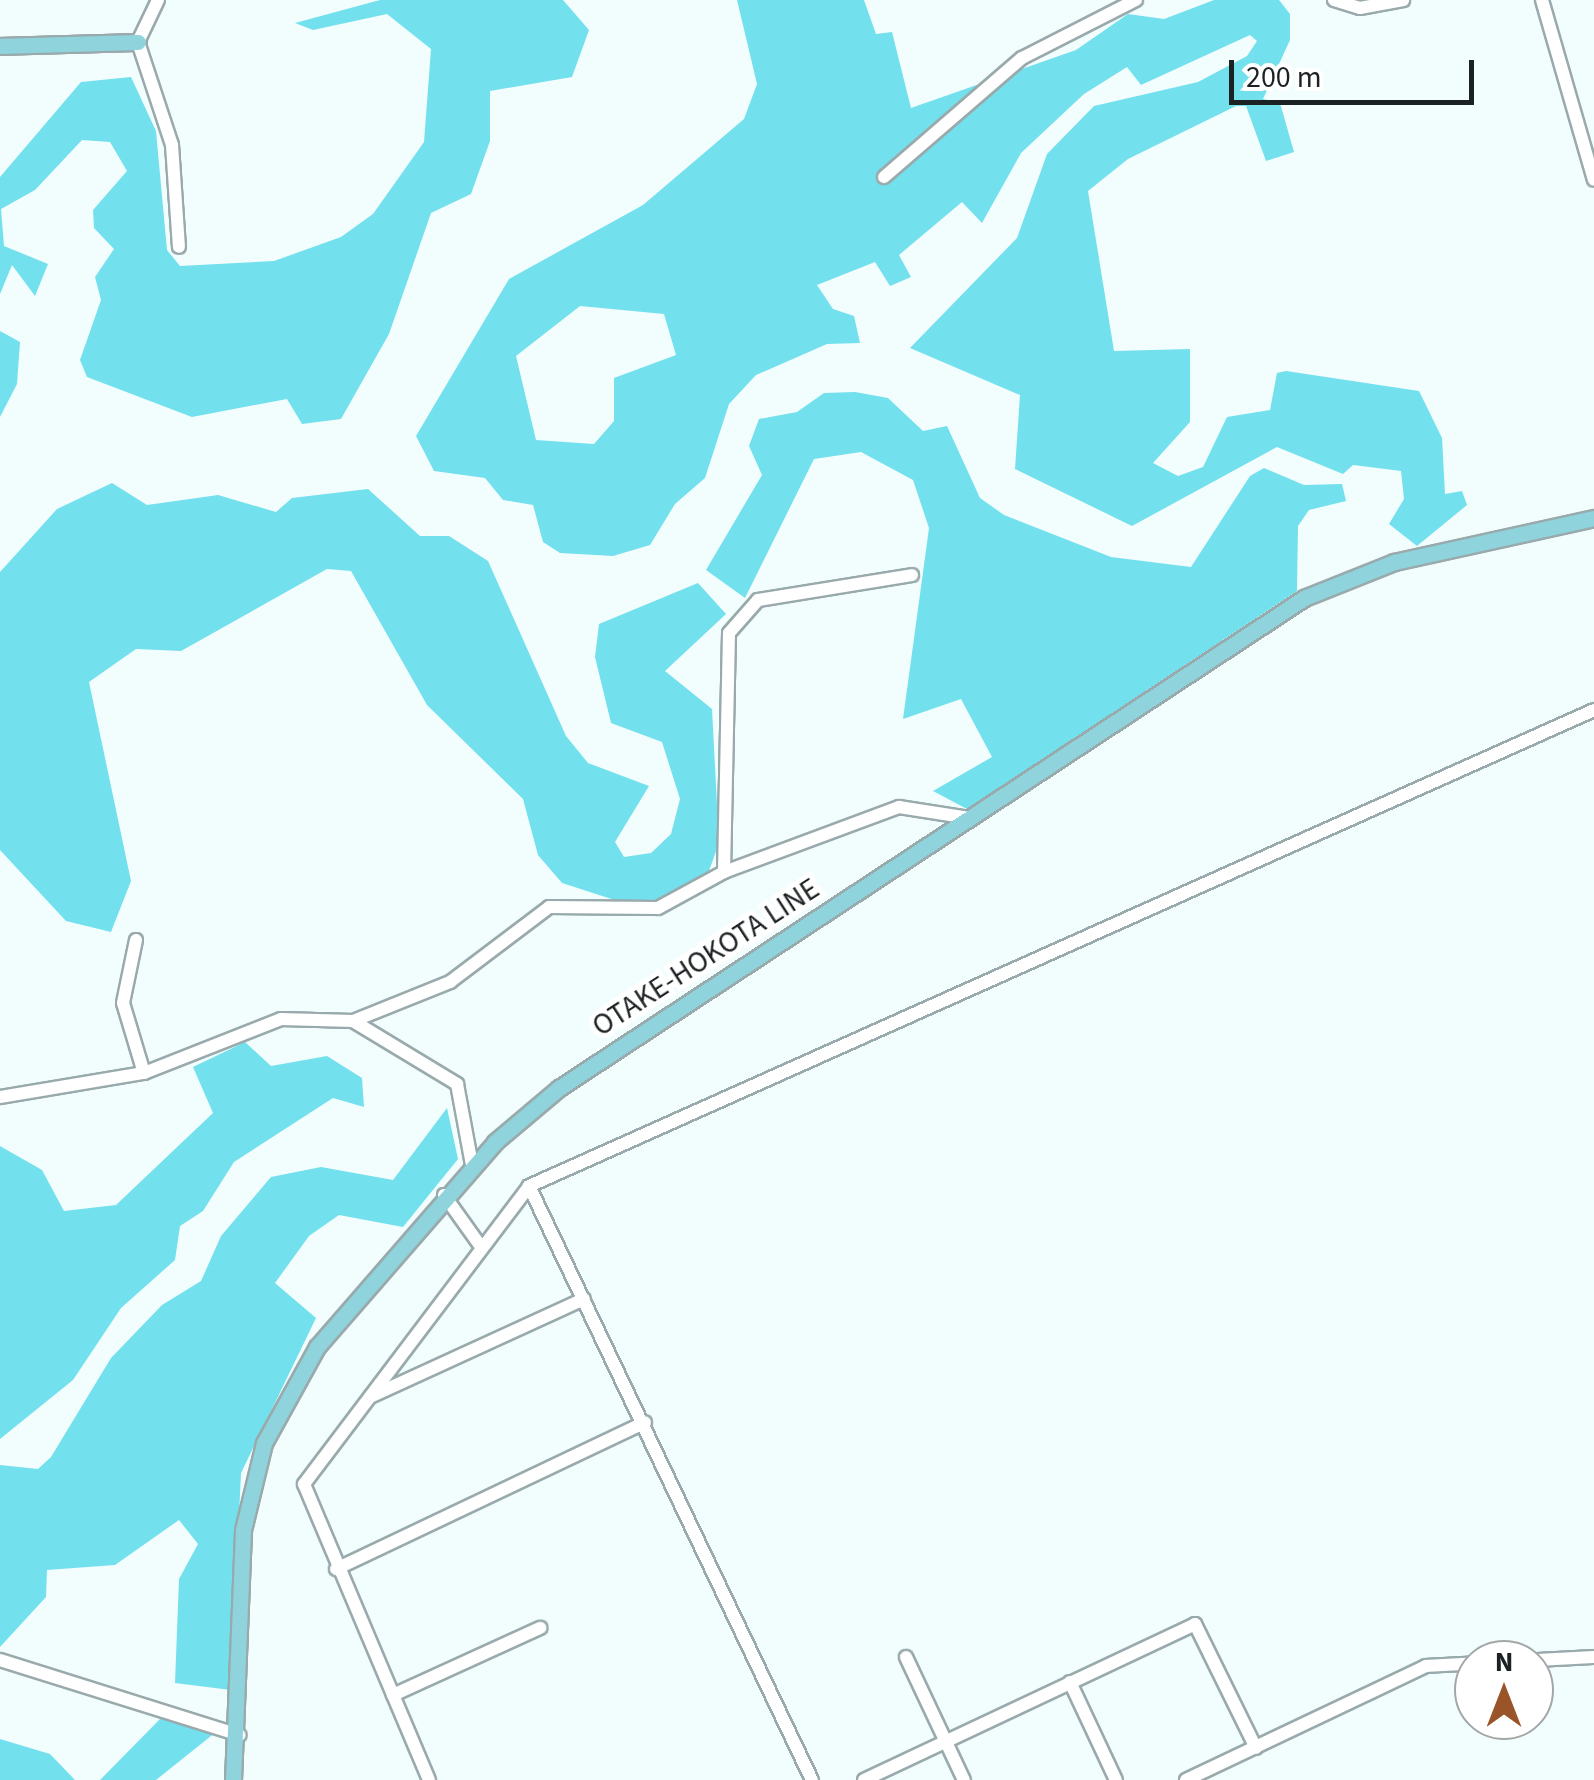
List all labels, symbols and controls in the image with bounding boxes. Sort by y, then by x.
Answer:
scale bar [1234,40,1479,102]
text: 200 m [1246,56,1322,99]
street label: OTAKE-HOKOTA LINE [586,871,826,1045]
north arrow [1454,1640,1554,1740]
text: N [1495,1642,1513,1682]

